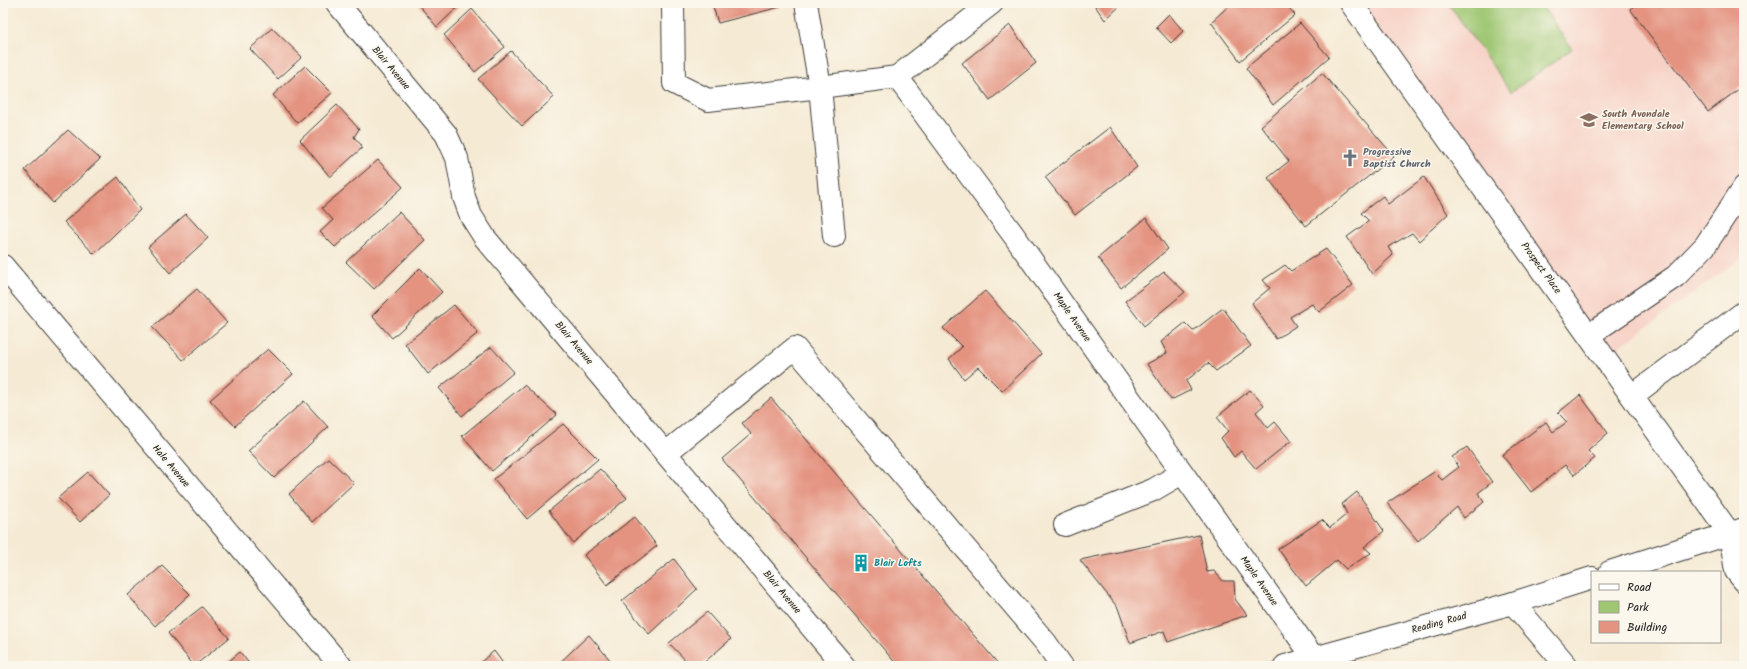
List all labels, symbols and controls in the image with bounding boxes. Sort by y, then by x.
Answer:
street label: Blair Avenue [368,43,414,94]
place label: South Avondale Elementary School [1602,106,1684,134]
school or university icon: South Avondale Elementary School [1579,110,1599,130]
place label: Progressive Baptist Church [1363,144,1431,172]
church icon: Progressive Baptist Church [1340,148,1360,168]
street label: Prospect Place [1517,239,1566,298]
street label: Maple Avenue [1049,289,1095,346]
street label: Blair Avenue [551,318,597,369]
street label: Hale Avenue [148,441,194,491]
building icon: Blair Lofts [851,553,871,573]
street label: Maple Avenue [1236,553,1282,610]
place label: Blair Lofts [874,555,922,571]
street label: Blair Avenue [759,567,805,618]
legend [1591,571,1721,643]
text: Road [1627,578,1652,597]
text: Park [1627,598,1649,617]
street label: Reading Road [1410,608,1469,638]
text: Building [1627,618,1667,637]

